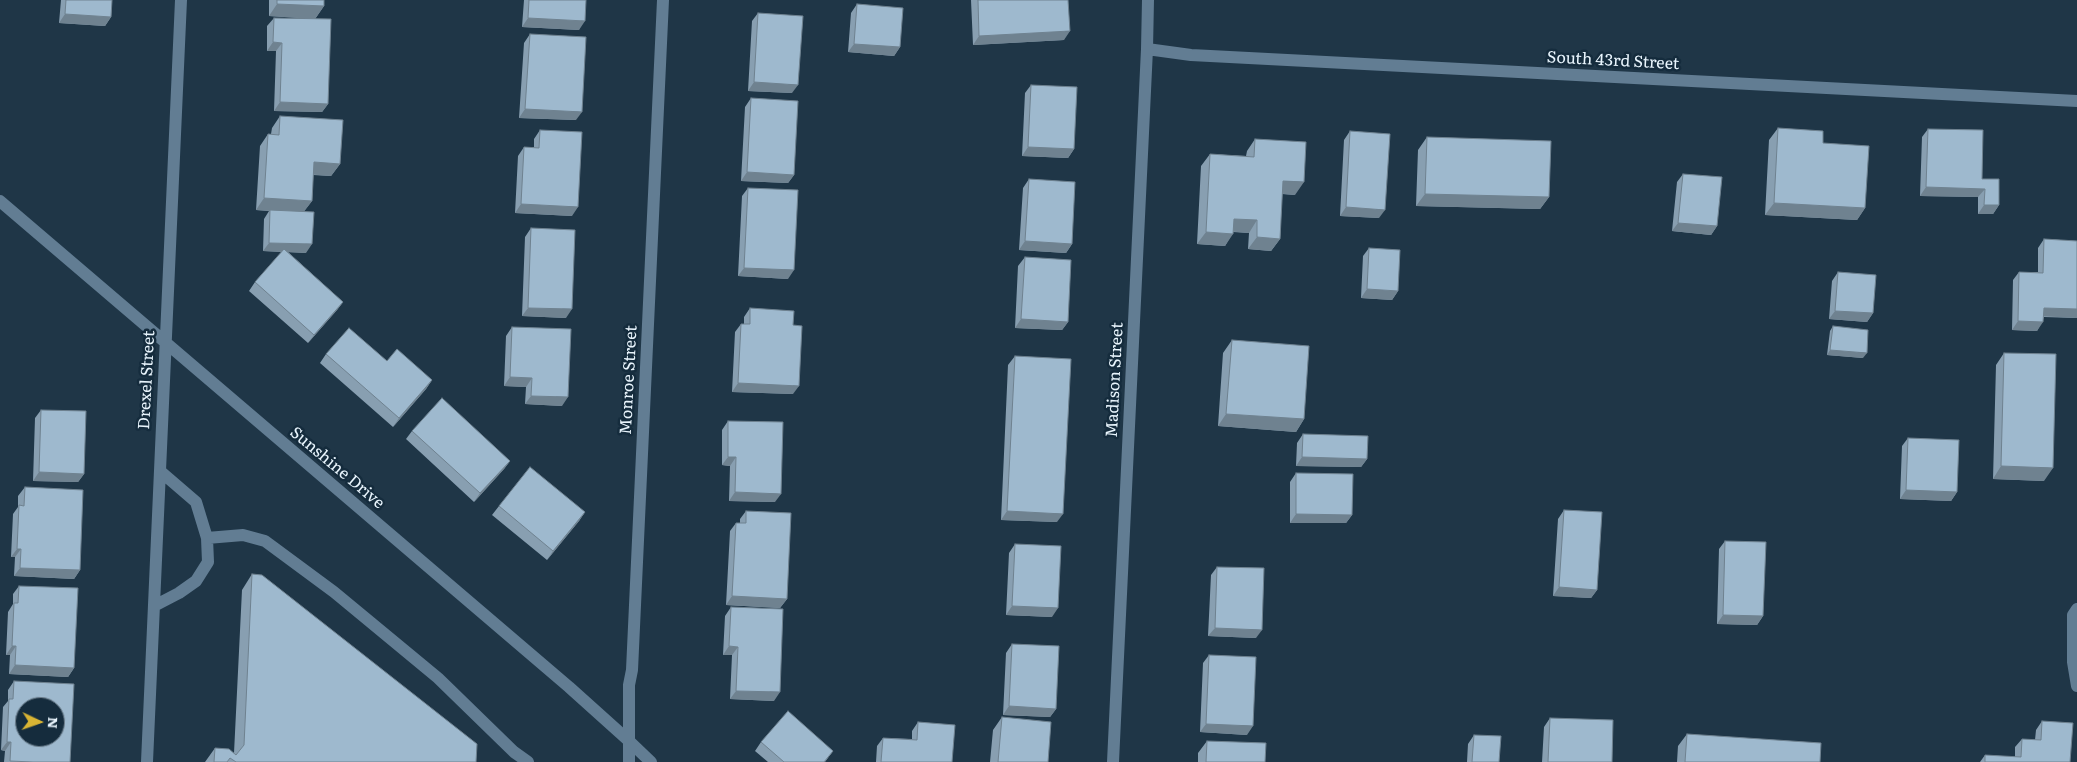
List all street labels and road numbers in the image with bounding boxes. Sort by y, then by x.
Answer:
street label: South 43rd Street [1546,48,1680,74]
street label: Madison Street [1102,322,1128,438]
street label: Monroe Street [617,325,641,435]
street label: Drexel Street [135,330,159,430]
street label: Sunshine Drive [286,423,388,513]

